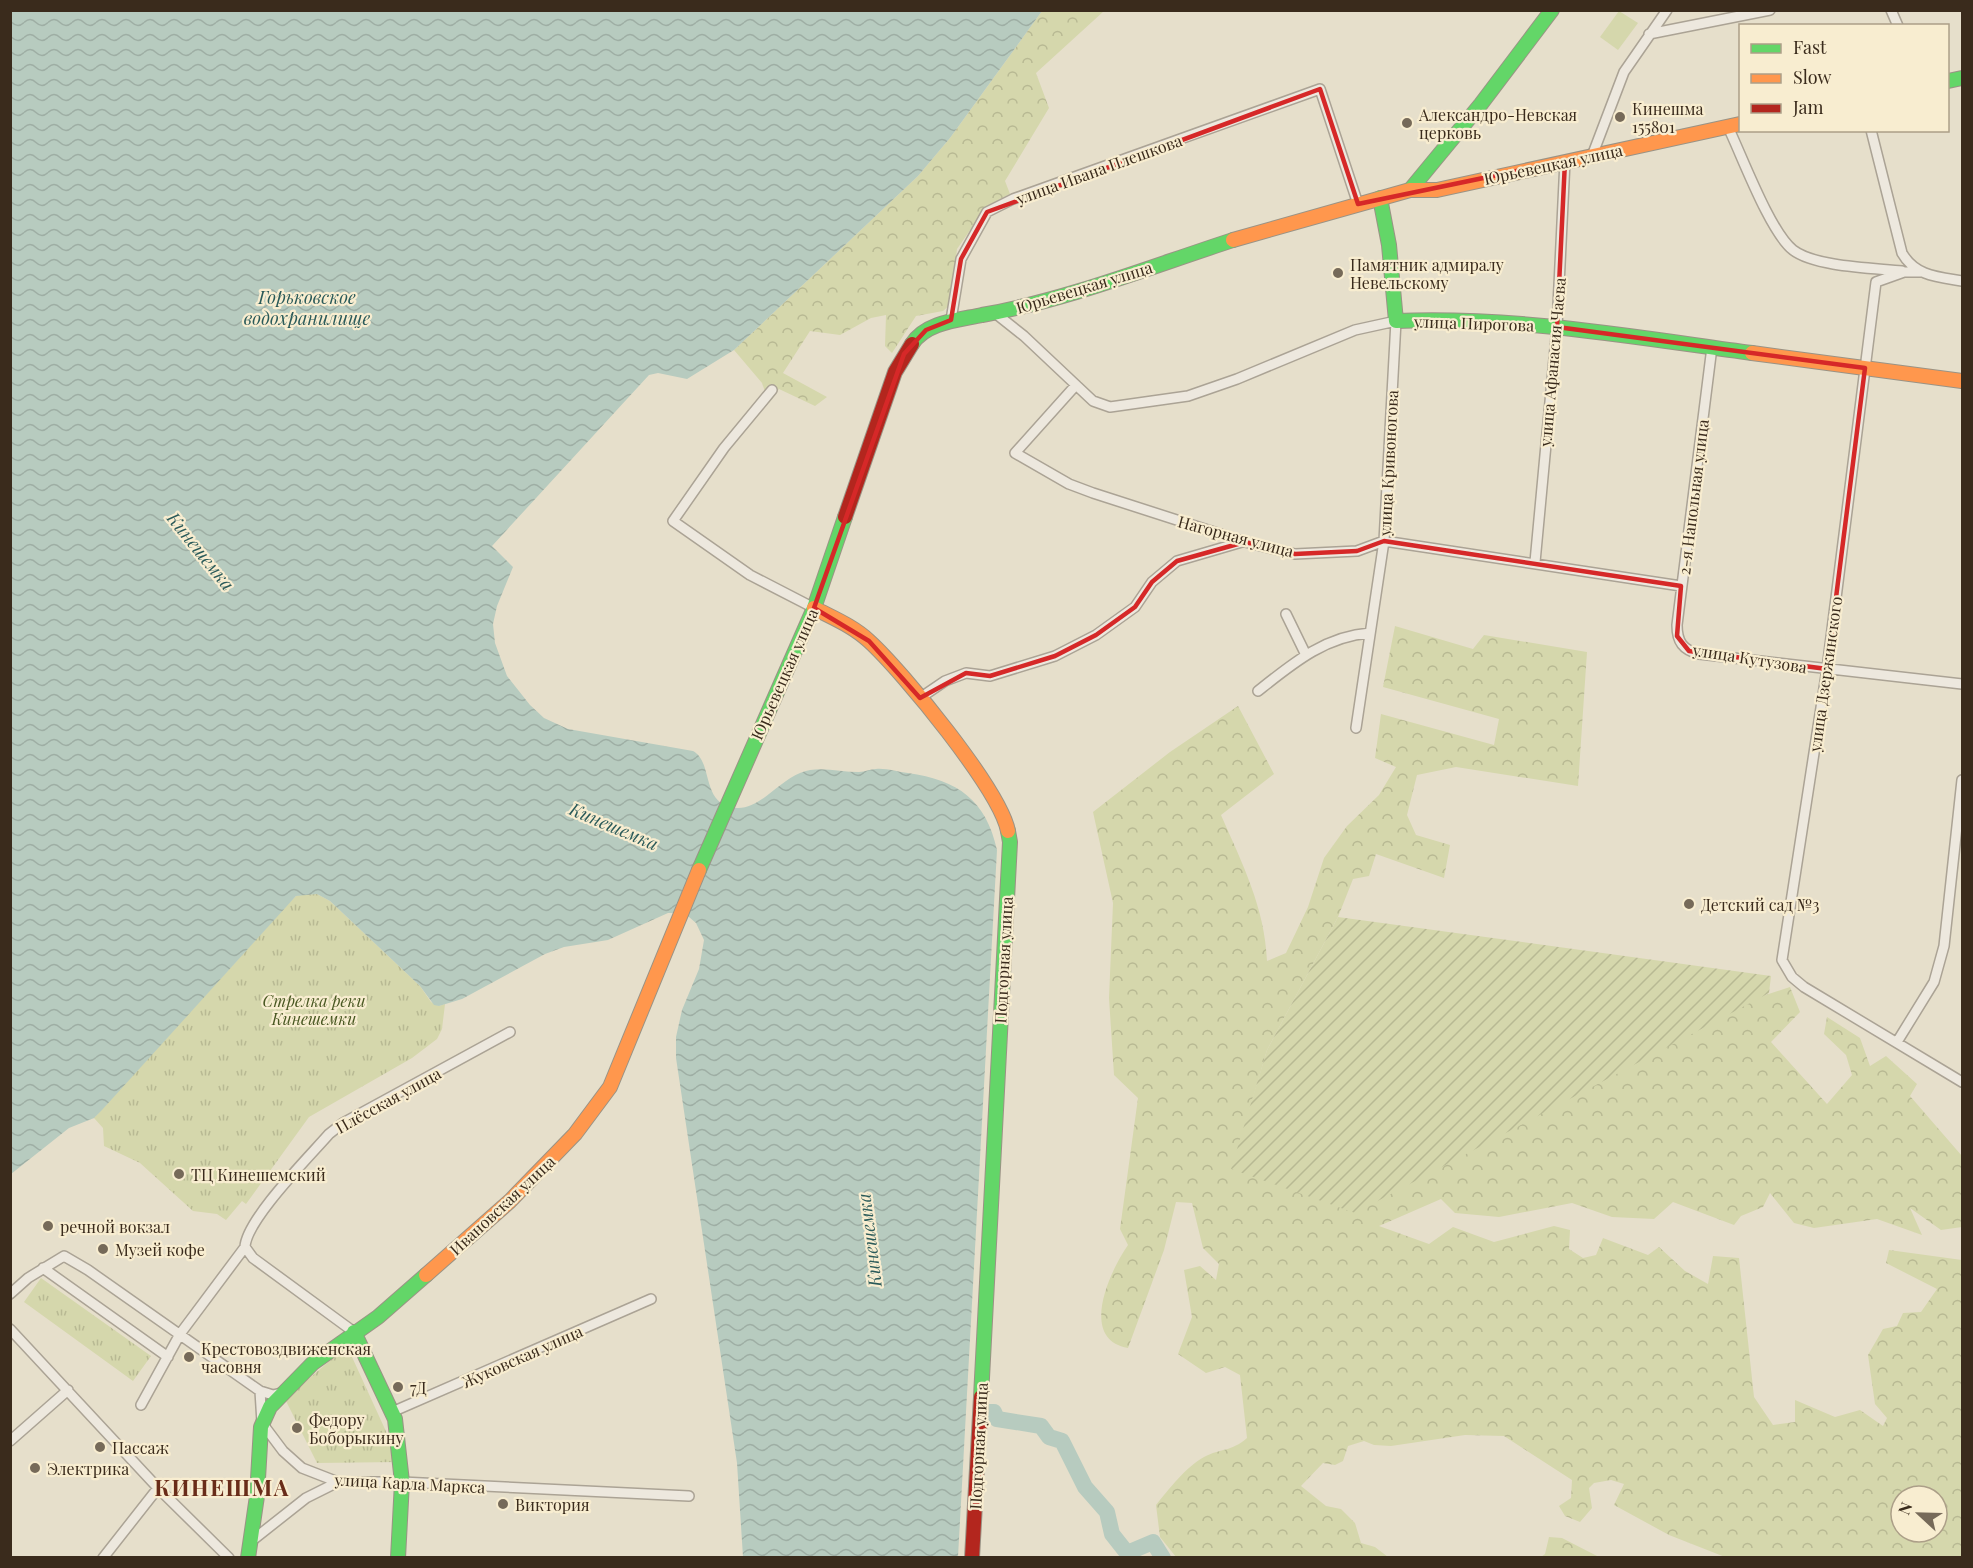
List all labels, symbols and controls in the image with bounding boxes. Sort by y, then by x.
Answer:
legend [1739,24,1949,132]
text: Fast [1793,35,1827,59]
text: Slow [1793,65,1831,89]
text: Jam [1792,95,1823,119]
place label: Кинешма 155801 [1632,98,1704,137]
place label: Александро-Невская церковь [1418,104,1578,143]
marker: Кинешма 155801 [1613,110,1627,124]
marker: Александро-Невская церковь [1400,116,1414,130]
street label: улица Ивана Плешкова [1012,129,1185,209]
street label: Юрьевецкая улица [1482,139,1624,189]
place label: Памятник адмиралу Невельскому [1350,254,1504,293]
street label: Юрьевецкая улица [1013,256,1155,318]
marker: Памятник адмиралу Невельскому [1331,266,1345,280]
street label: улица Афанасия Чаева [1534,277,1570,448]
water label: Горьковское водохранилище [244,285,370,330]
street label: улица Пирогова [1413,310,1535,336]
street label: улица Кривоногова [1374,389,1402,538]
street label: 2-я Напольная улица [1673,418,1713,576]
water label: Кинешемка [161,506,240,595]
street label: Нагорная улица [1176,510,1296,562]
street label: улица Дзержинского [1804,595,1846,754]
street label: Юрьевецкая улица [746,605,822,743]
street label: улица Кутузова [1690,638,1809,677]
water label: Кинешемка [565,796,662,855]
place label: Детский сад №3 [1701,894,1820,915]
street label: Подгорная улица [989,896,1017,1024]
marker: Детский сад №3 [1682,897,1696,911]
park label: Стрелка реки Кинешемки [262,990,366,1029]
street label: Плёсская улица [331,1062,445,1138]
street label: Ивановская улица [445,1151,559,1259]
place label: ТЦ Кинешемский [191,1164,326,1185]
marker: ТЦ Кинешемский [172,1167,186,1181]
water label: Кинешемка [851,1192,887,1289]
place label: речной вокзал [60,1216,170,1237]
marker: речной вокзал [41,1219,55,1233]
place label: Музей кофе [115,1239,205,1260]
marker: Музей кофе [96,1242,110,1256]
street label: Жуковская улица [458,1320,586,1392]
place label: Крестовоздвиженская часовня [201,1338,371,1377]
marker: Крестовоздвиженская часовня [182,1350,196,1364]
place label: 7Д [410,1377,427,1398]
marker: 7Д [391,1380,405,1394]
street label: Подгорная улица [964,1382,992,1510]
place label: Федору Боборыкину [309,1409,403,1448]
marker: Федору Боборыкину [290,1421,304,1435]
place label: Пассаж [112,1437,170,1458]
marker: Пассаж [93,1440,107,1454]
place label: Электрика [47,1458,129,1479]
marker: Электрика [28,1461,42,1475]
street label: улица Карла Маркса [333,1469,486,1497]
district label: КИНЕШМА [154,1472,290,1502]
north arrow [1889,1484,1949,1544]
place label: Виктория [515,1494,590,1515]
marker: Виктория [496,1497,510,1511]
text: N [1893,1498,1917,1517]

